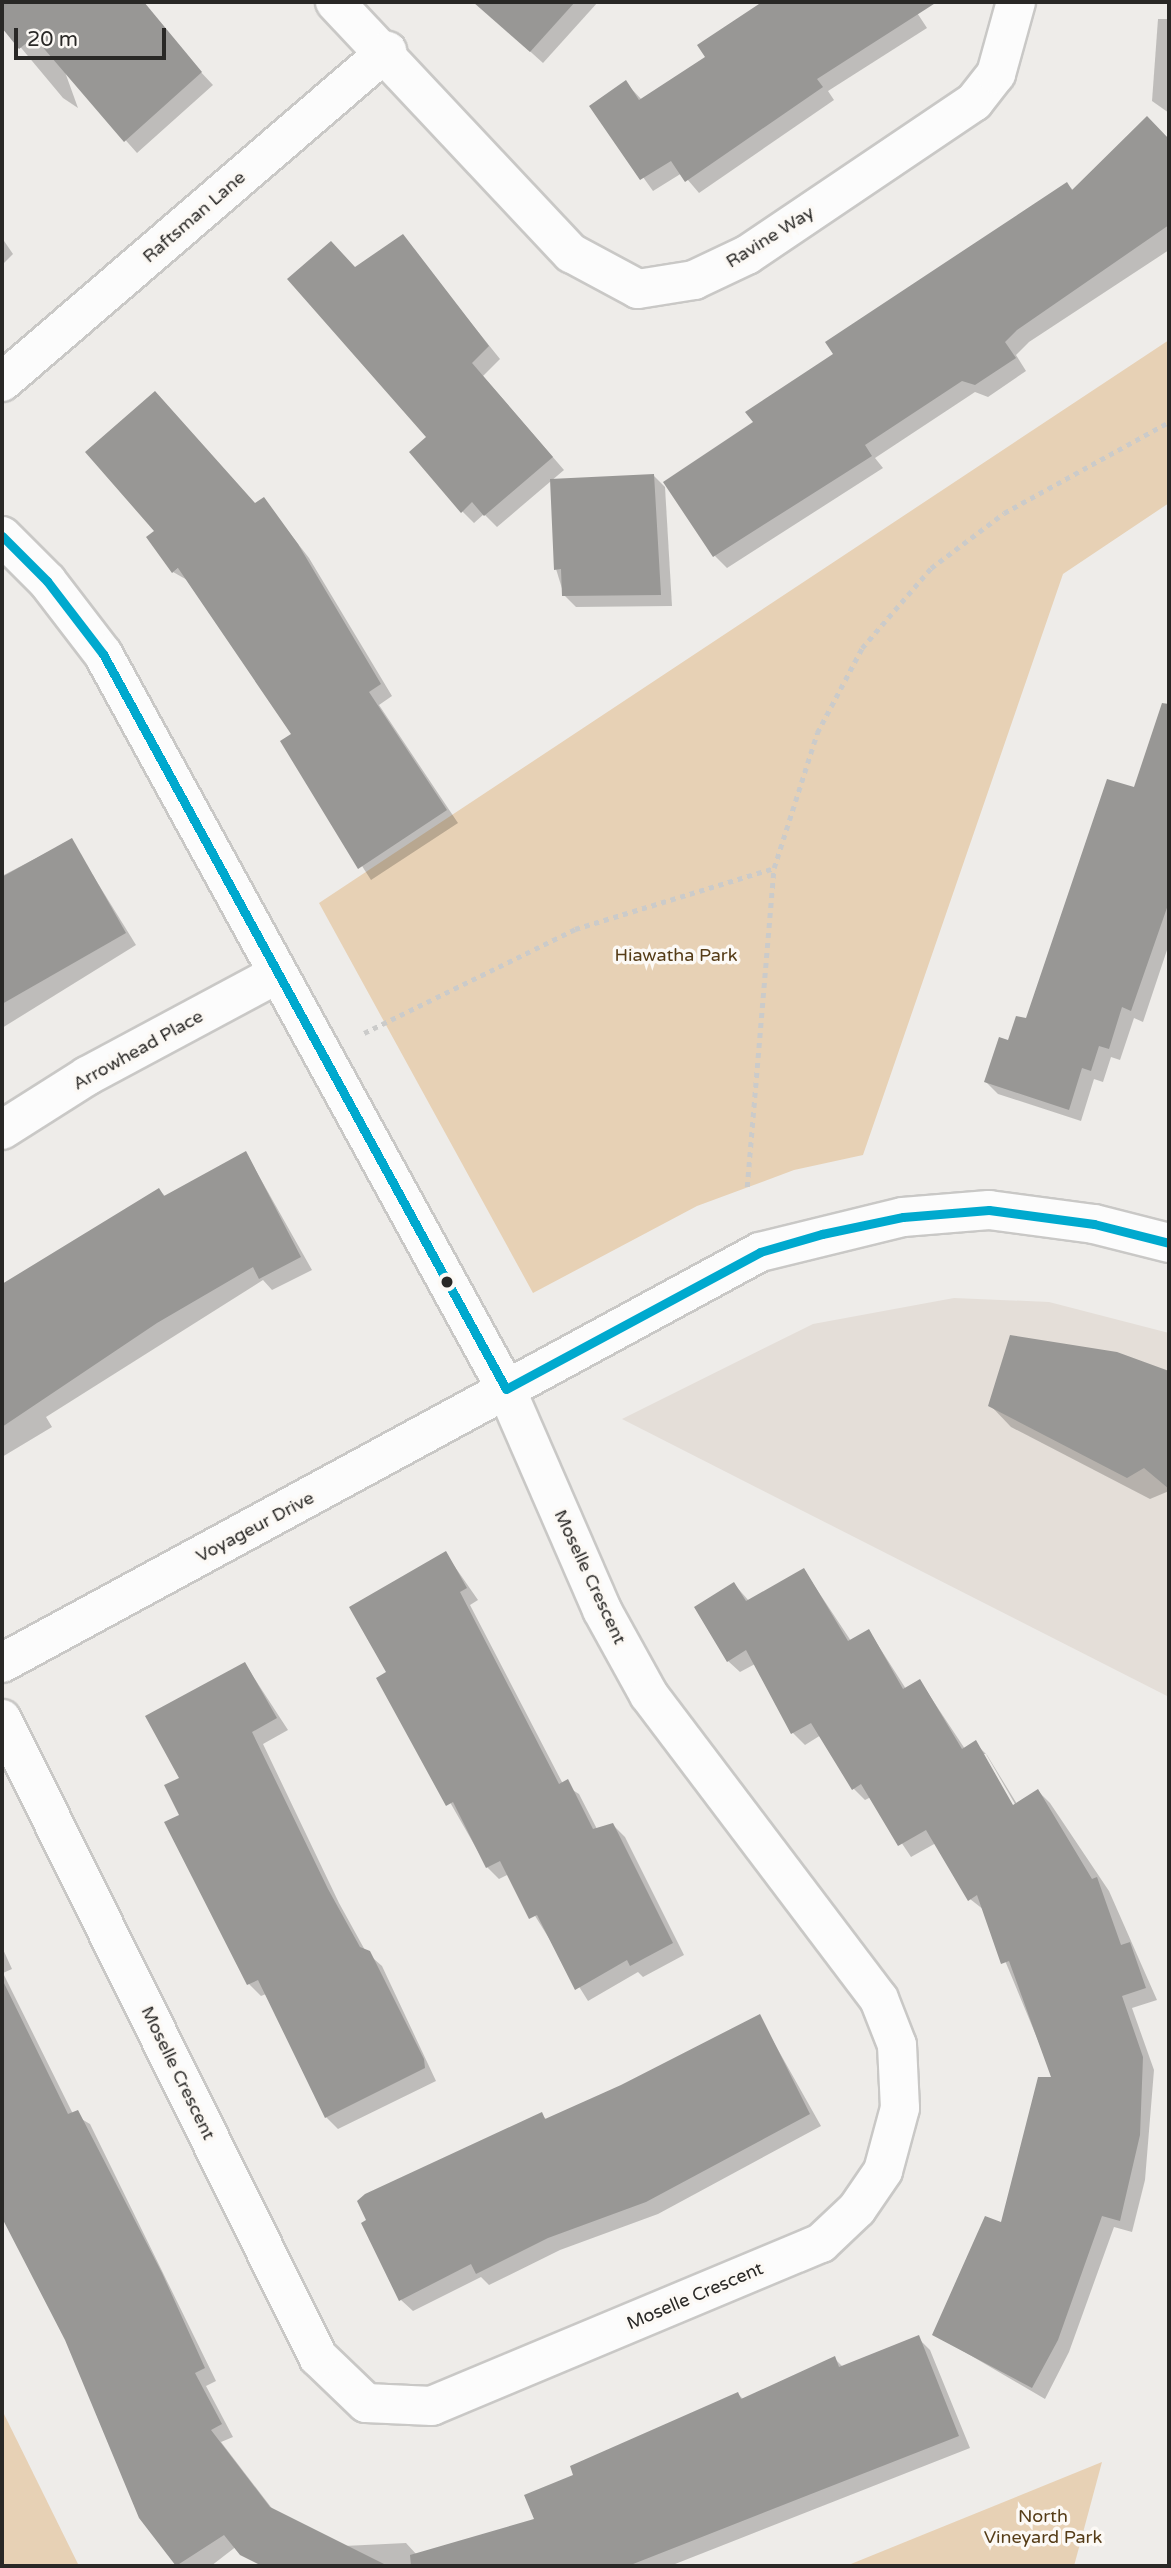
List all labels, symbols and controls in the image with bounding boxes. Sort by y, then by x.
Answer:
scale bar [18,14,170,58]
text: 20 m [27,27,78,52]
street label: Raftsman Lane [138,167,250,267]
street label: Ravine Way [722,201,818,273]
park label: Hiawatha Park [615,944,737,966]
street label: Arrowhead Place [69,1005,207,1095]
unlabelled marker [440,1275,454,1289]
street label: Voyageur Drive [192,1487,318,1567]
street label: Moselle Crescent [549,1506,631,1648]
street label: Moselle Crescent [136,2003,220,2143]
street label: Moselle Crescent [624,2258,766,2334]
park label: North Vineyard Park [984,2506,1102,2548]

